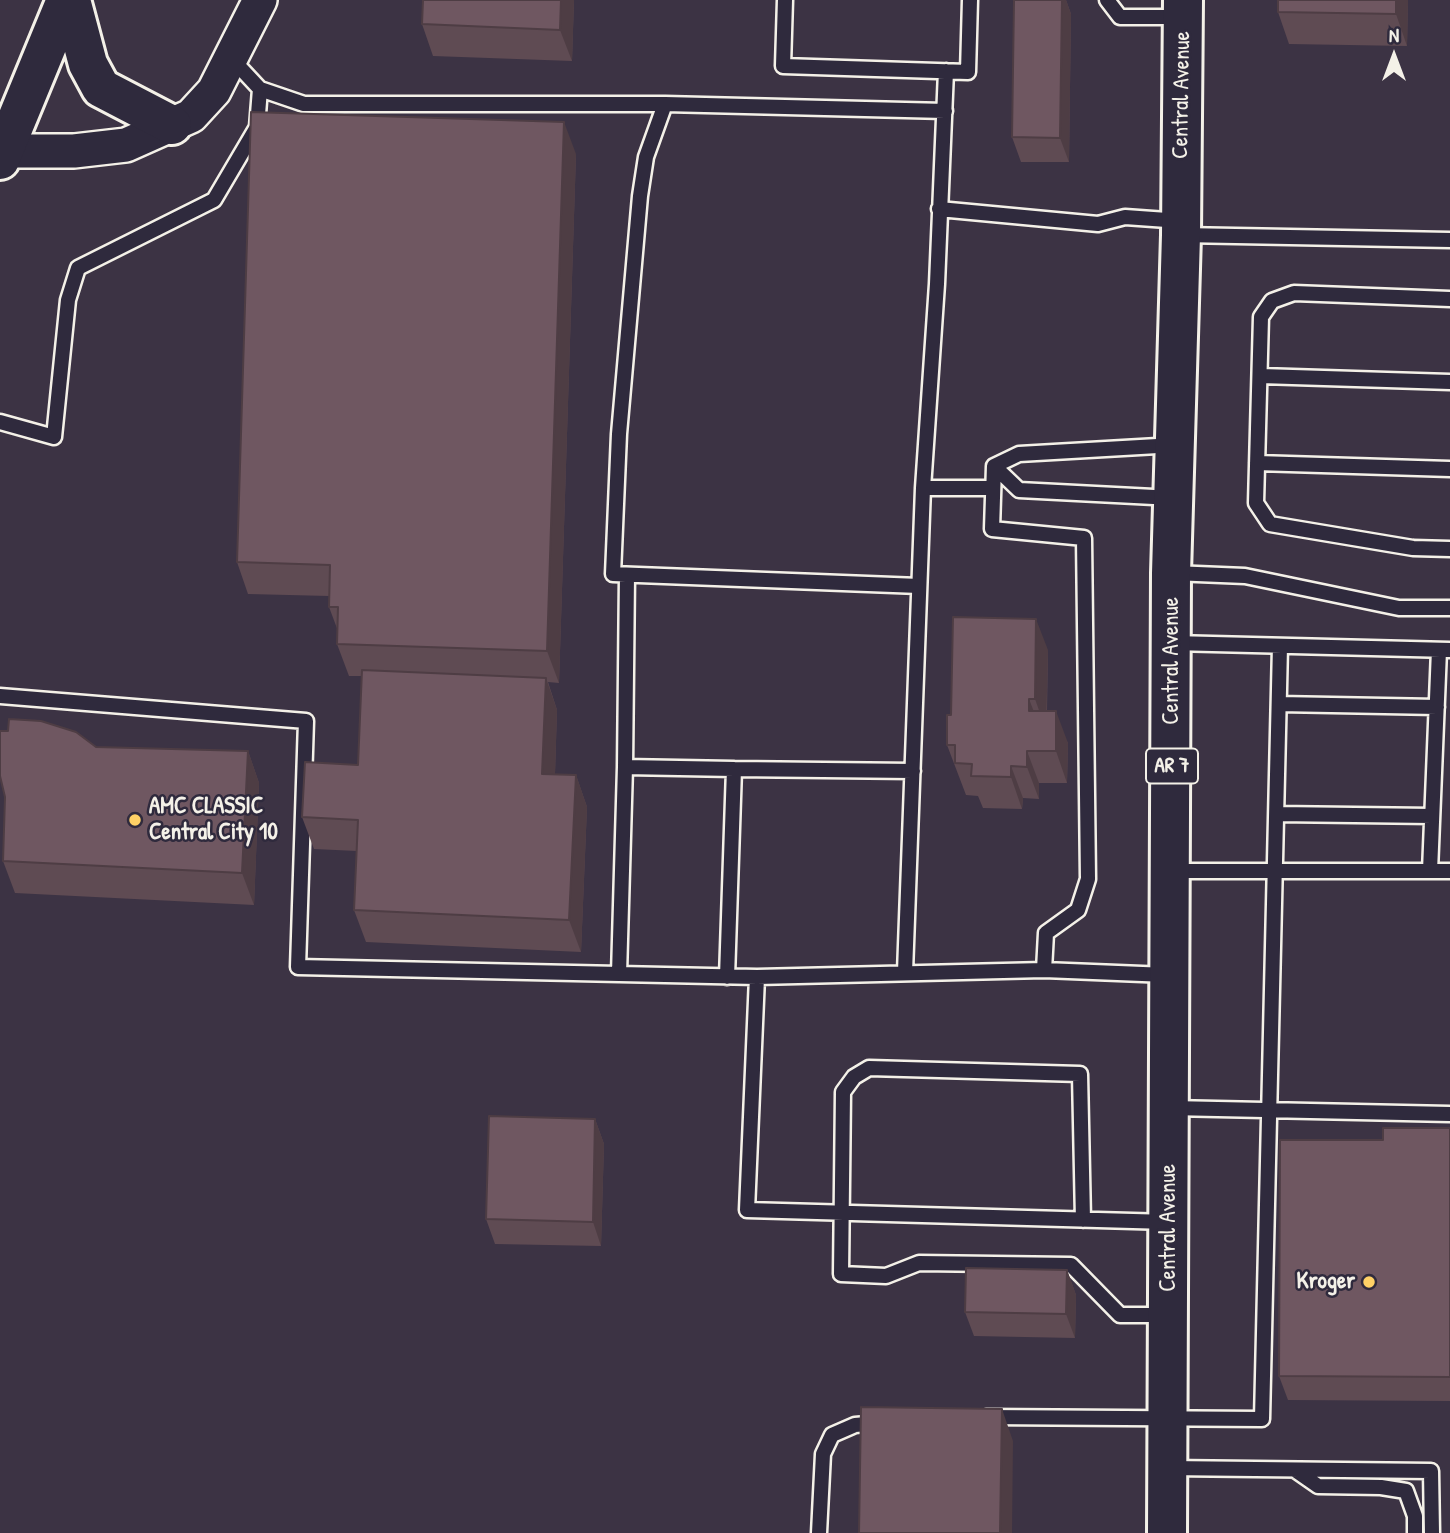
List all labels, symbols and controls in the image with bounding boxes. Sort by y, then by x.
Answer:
north arrow [1359,21,1429,91]
text: N [1389,22,1399,48]
street label: Central Avenue [1167,31,1197,159]
street label: Central Avenue [1158,597,1186,725]
road number: AR 7 [1146,748,1198,784]
place label: AMC CLASSIC Central City 10 [149,793,278,847]
marker: AMC CLASSIC Central City 10 [127,812,143,828]
street label: Central Avenue [1155,1164,1183,1292]
place label: Kroger [1297,1268,1355,1296]
marker: Kroger [1361,1274,1377,1290]

